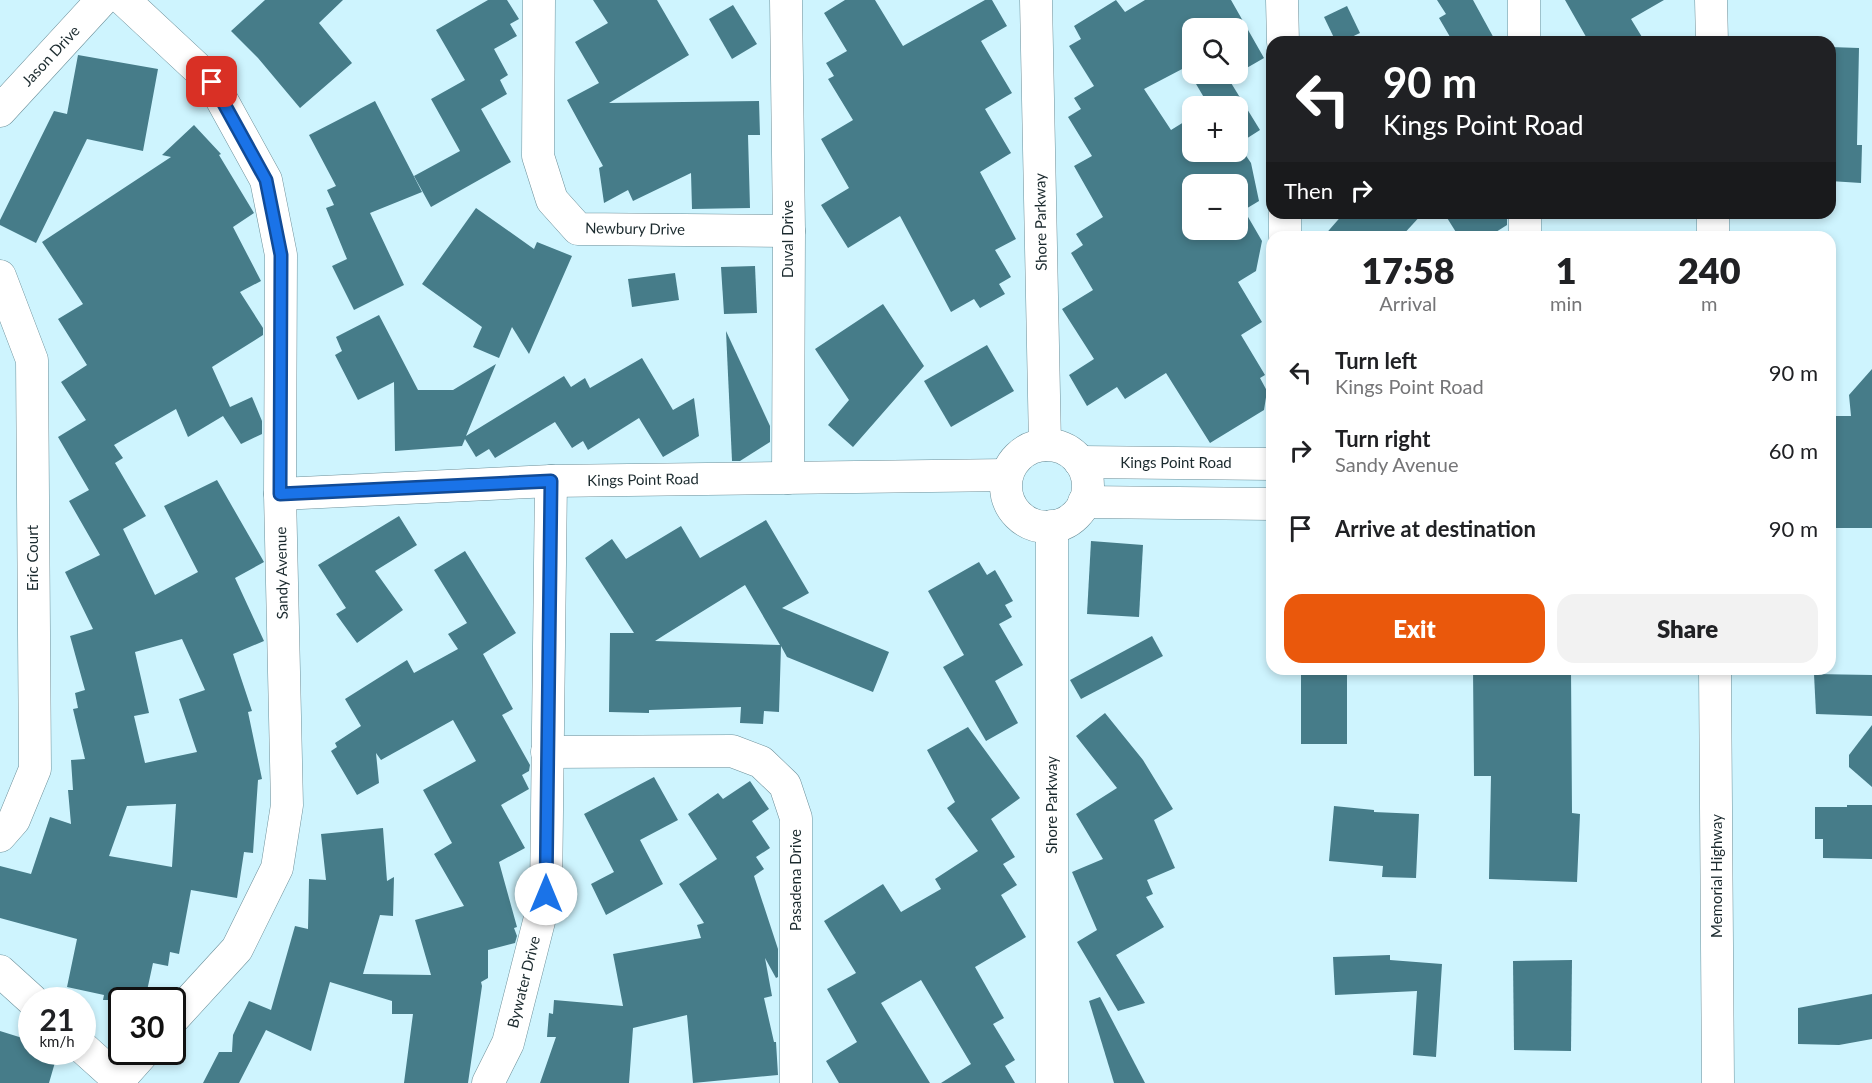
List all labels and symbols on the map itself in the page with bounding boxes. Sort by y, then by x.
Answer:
street label: Jason Drive [18,21,83,89]
pin [186,56,237,107]
street label: Shore Parkway [1030,173,1050,271]
street label: Duval Drive [778,200,796,278]
street label: Newbury Drive [585,218,685,238]
street label: Kings Point Road [1120,453,1232,471]
street label: Kings Point Road [587,469,699,489]
street label: Eric Court [23,524,41,591]
street label: Sandy Avenue [271,526,291,619]
street label: Shore Parkway [1042,756,1060,854]
street label: Memorial Highway [1707,814,1725,938]
street label: Pasadena Drive [786,829,804,931]
position arrow [514,862,578,926]
street label: Bywater Drive [503,934,543,1030]
speed limit sign: 30 [108,987,186,1065]

